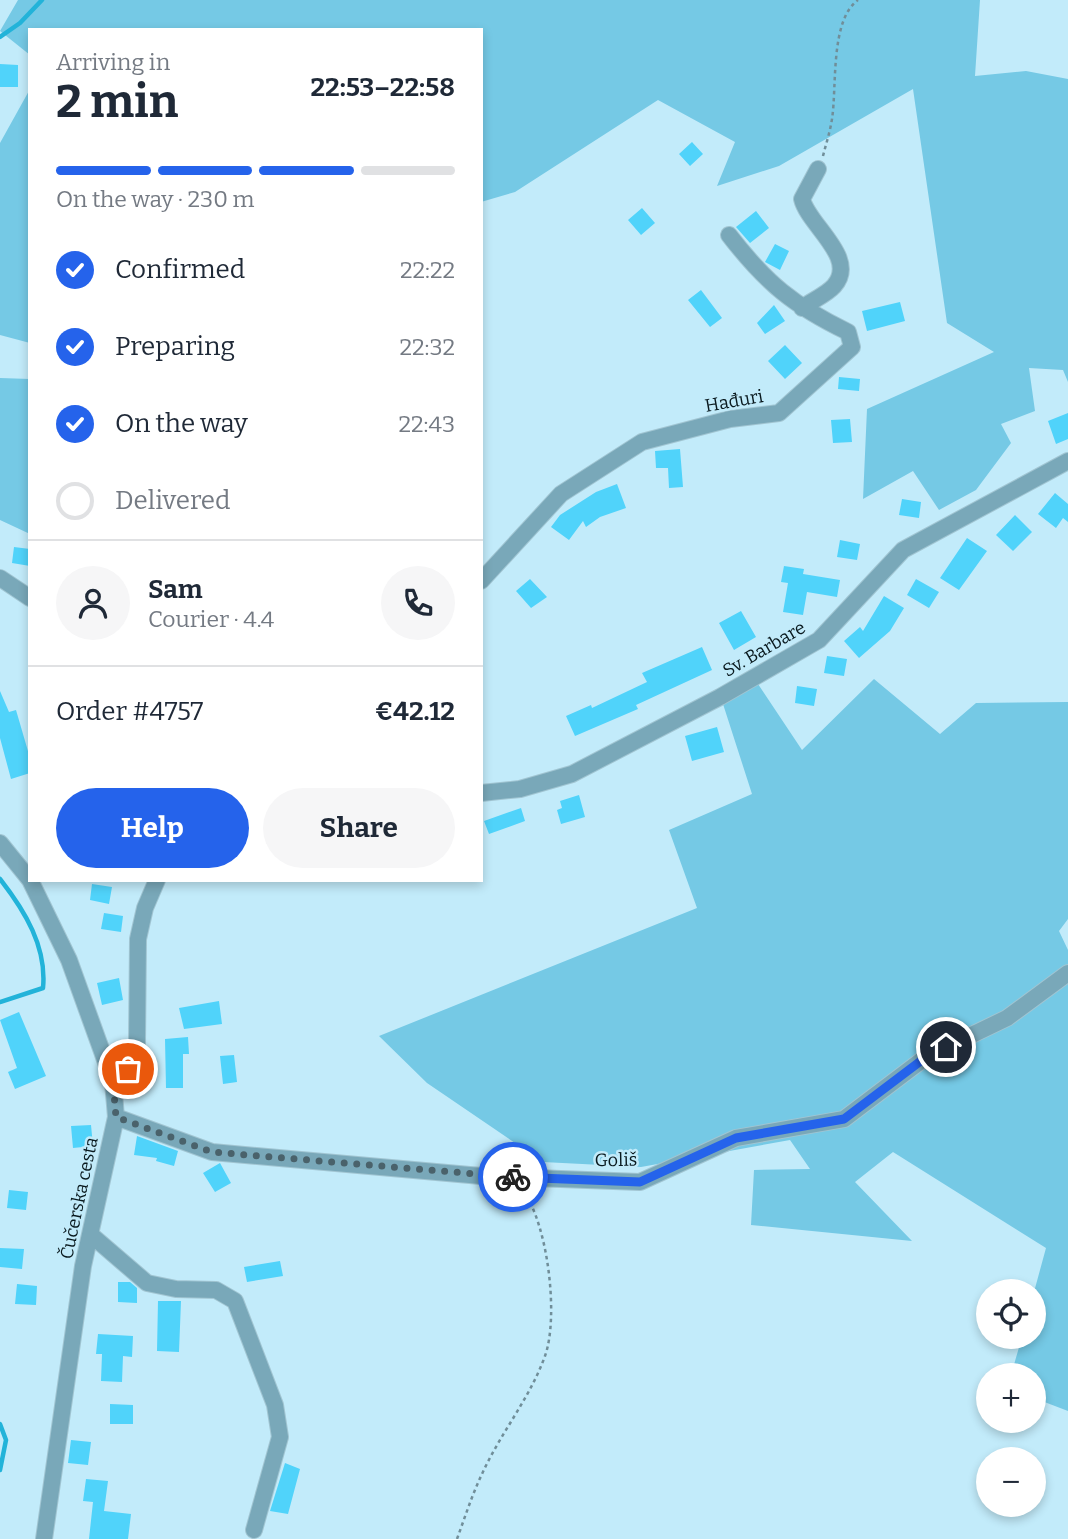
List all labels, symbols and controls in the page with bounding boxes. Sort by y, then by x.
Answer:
text: Arriving in [56,48,170,76]
text: 22:53–22:58 [310,72,455,103]
text: 2 min [56,74,178,129]
text: On the way · 230 m [56,185,254,213]
icon: check [56,251,94,289]
text: Confirmed [115,254,245,285]
text: 22:22 [400,256,455,284]
icon: check [56,328,94,366]
text: Preparing [115,331,235,362]
text: 22:32 [400,333,455,361]
street label: Hađuri [703,385,765,417]
icon: check [56,405,94,443]
text: On the way [115,408,248,439]
text: 22:43 [399,410,455,438]
text: Delivered [115,485,230,516]
button: person [56,566,130,640]
button: phone [381,566,455,640]
text: Sam [148,574,203,605]
text: Courier · 4.4 [148,605,274,633]
street label: Sv. Barbare [719,616,809,682]
text: Order #4757 [56,696,203,727]
text: €42.12 [375,696,455,727]
button: Help [56,788,249,868]
button: Share [263,788,455,868]
pin [916,1017,976,1077]
icon: home [927,1028,965,1066]
pin [98,1039,158,1099]
icon: bag [109,1050,147,1088]
street label: Čučerska cesta [55,1135,103,1261]
courier [478,1142,548,1212]
street label: Goliš [594,1149,638,1171]
icon: bike [494,1158,532,1196]
map controls [976,1279,1046,1517]
button: locate [976,1279,1046,1349]
button: + [976,1363,1046,1433]
button: − [976,1447,1046,1517]

